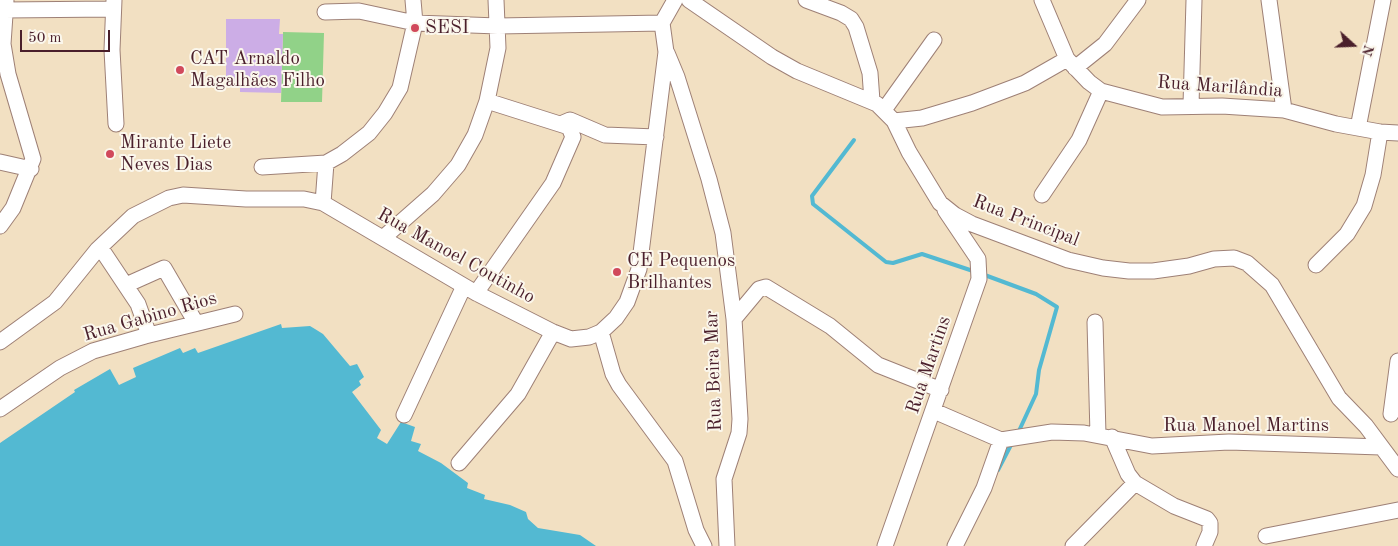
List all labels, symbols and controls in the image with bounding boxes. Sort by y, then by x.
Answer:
place label: SESI [425,17,469,39]
scale bar [22,20,112,52]
north arrow [1328,20,1378,70]
marker: SESI [409,22,421,34]
text: 50 m [28,31,62,46]
text: N [1359,43,1376,58]
place label: CAT Arnaldo Magalhães Filho [190,48,325,92]
marker: CAT Arnaldo Magalhães Filho [174,64,186,76]
street label: Rua Marilândia [1156,71,1284,103]
place label: Mirante Liete Neves Dias [120,132,231,176]
marker: Mirante Liete Neves Dias [104,148,116,160]
street label: Rua Principal [969,190,1083,252]
street label: Rua Manoel Coutinho [373,203,539,309]
place label: CE Pequenos Brilhantes [627,250,735,294]
marker: CE Pequenos Brilhantes [611,266,623,278]
street label: Rua Gabino Rios [81,287,219,347]
street label: Rua Beira Mar [700,310,728,432]
street label: Rua Martins [902,313,956,417]
street label: Rua Manoel Martins [1163,415,1329,437]

